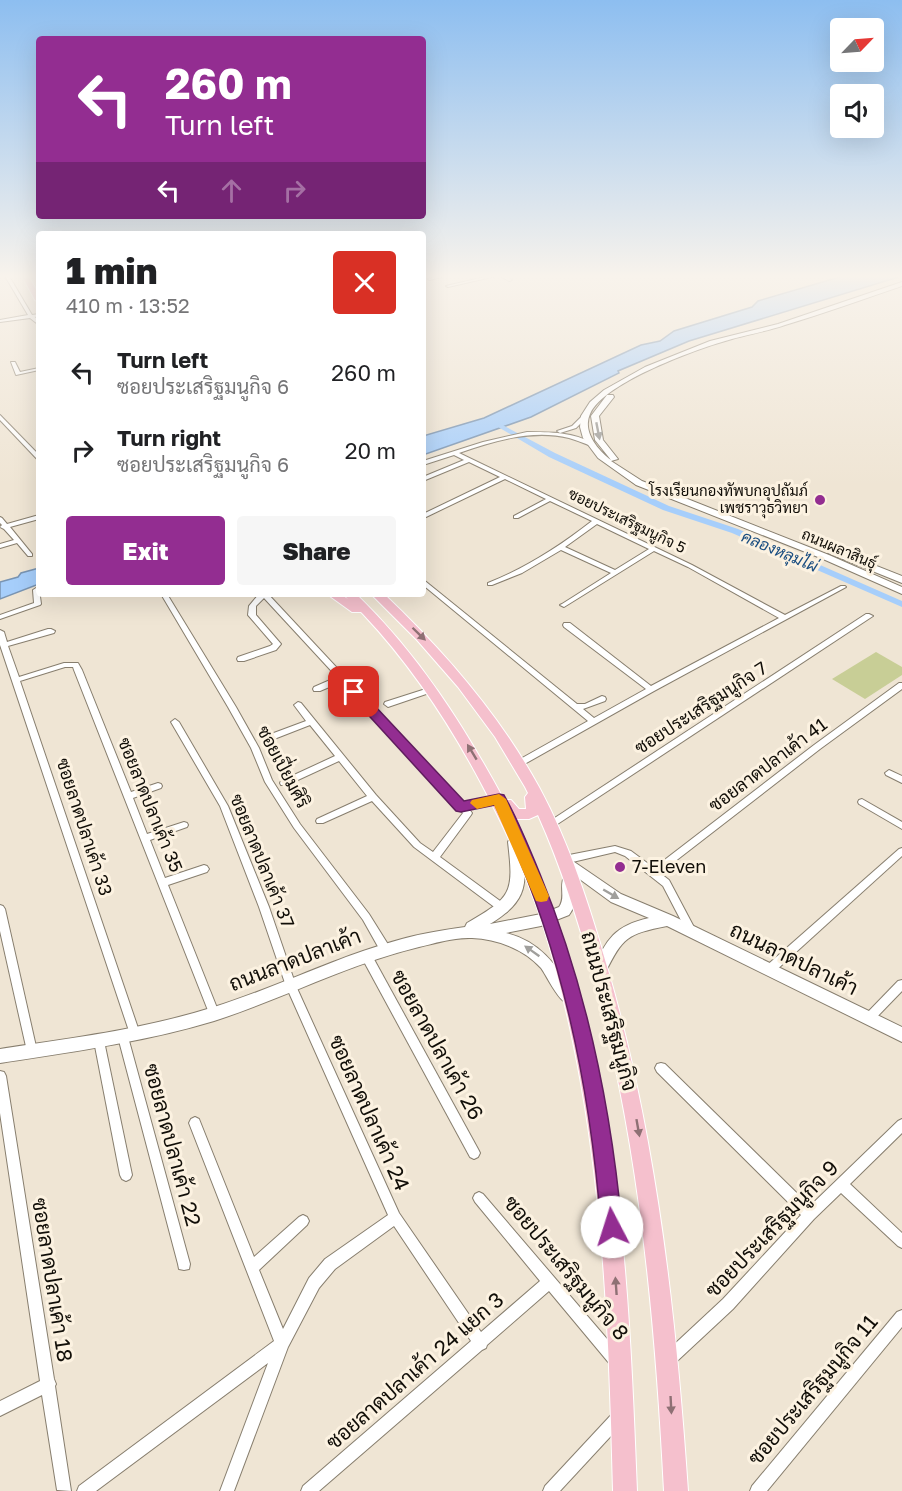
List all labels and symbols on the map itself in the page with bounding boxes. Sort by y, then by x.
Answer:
north arrow [830,18,884,72]
one-way arrow [594,422,603,441]
place label: โรงเรียนกองทัพบกอุปถัมภ์ เพชราวุธวิทยา [648,481,808,519]
street label: ซอยประเสริฐมนูกิจ 5 [565,484,689,558]
marker: โรงเรียนกองทัพบกอุปถัมภ์ เพชราวุธวิทยา [813,493,827,507]
street label: ถนนผลาสินธุ์ [798,524,880,575]
water label: คลองหลุมไผ่ [738,525,823,578]
one-way arrow [412,627,427,641]
street label: ซอยประเสริฐมนูกิจ 7 [630,656,772,761]
pin [328,666,379,717]
street label: ซอยลาดปลาเค้า 41 [704,712,831,816]
street label: ซอยเปี่ยมศิริ [253,720,318,812]
street label: ซอยลาดปลาเค้า 35 [114,734,188,875]
one-way arrow [466,744,477,760]
street label: ซอยลาดปลาเค้า 33 [52,755,118,898]
street label: ซอยลาดปลาเค้า 37 [226,790,300,931]
place label: 7-Eleven [632,855,706,877]
marker: 7-Eleven [613,860,627,874]
one-way arrow [603,889,619,900]
street label: ถนนลาดปลาเค้า [726,916,863,1000]
street label: ถนนลาดปลาเค้า [225,922,364,996]
street label: ถนนประเสริฐมนูกิจ [573,928,644,1094]
one-way arrow [523,945,540,956]
street label: ซอยลาดปลาเค้า 26 [386,965,490,1124]
street label: ซอยลาดปลาเค้า 24 [324,1031,416,1195]
street label: ซอยลาดปลาเค้า 22 [139,1061,207,1229]
one-way arrow [633,1119,642,1138]
street label: ซอยประเสริฐมนูกิจ 9 [699,1154,846,1304]
street label: ซอยประเสริฐมนูกิจ 8 [496,1190,635,1347]
position arrow [580,1195,644,1259]
street label: ซอยลาดปลาเค้า 18 [27,1196,79,1364]
one-way arrow [612,1276,621,1295]
street label: ซอยลาดปลาเค้า 24 แยก 3 [320,1286,508,1454]
street label: ซอยประเสริฐมนูกิจ 11 [742,1309,885,1472]
one-way arrow [667,1395,676,1414]

